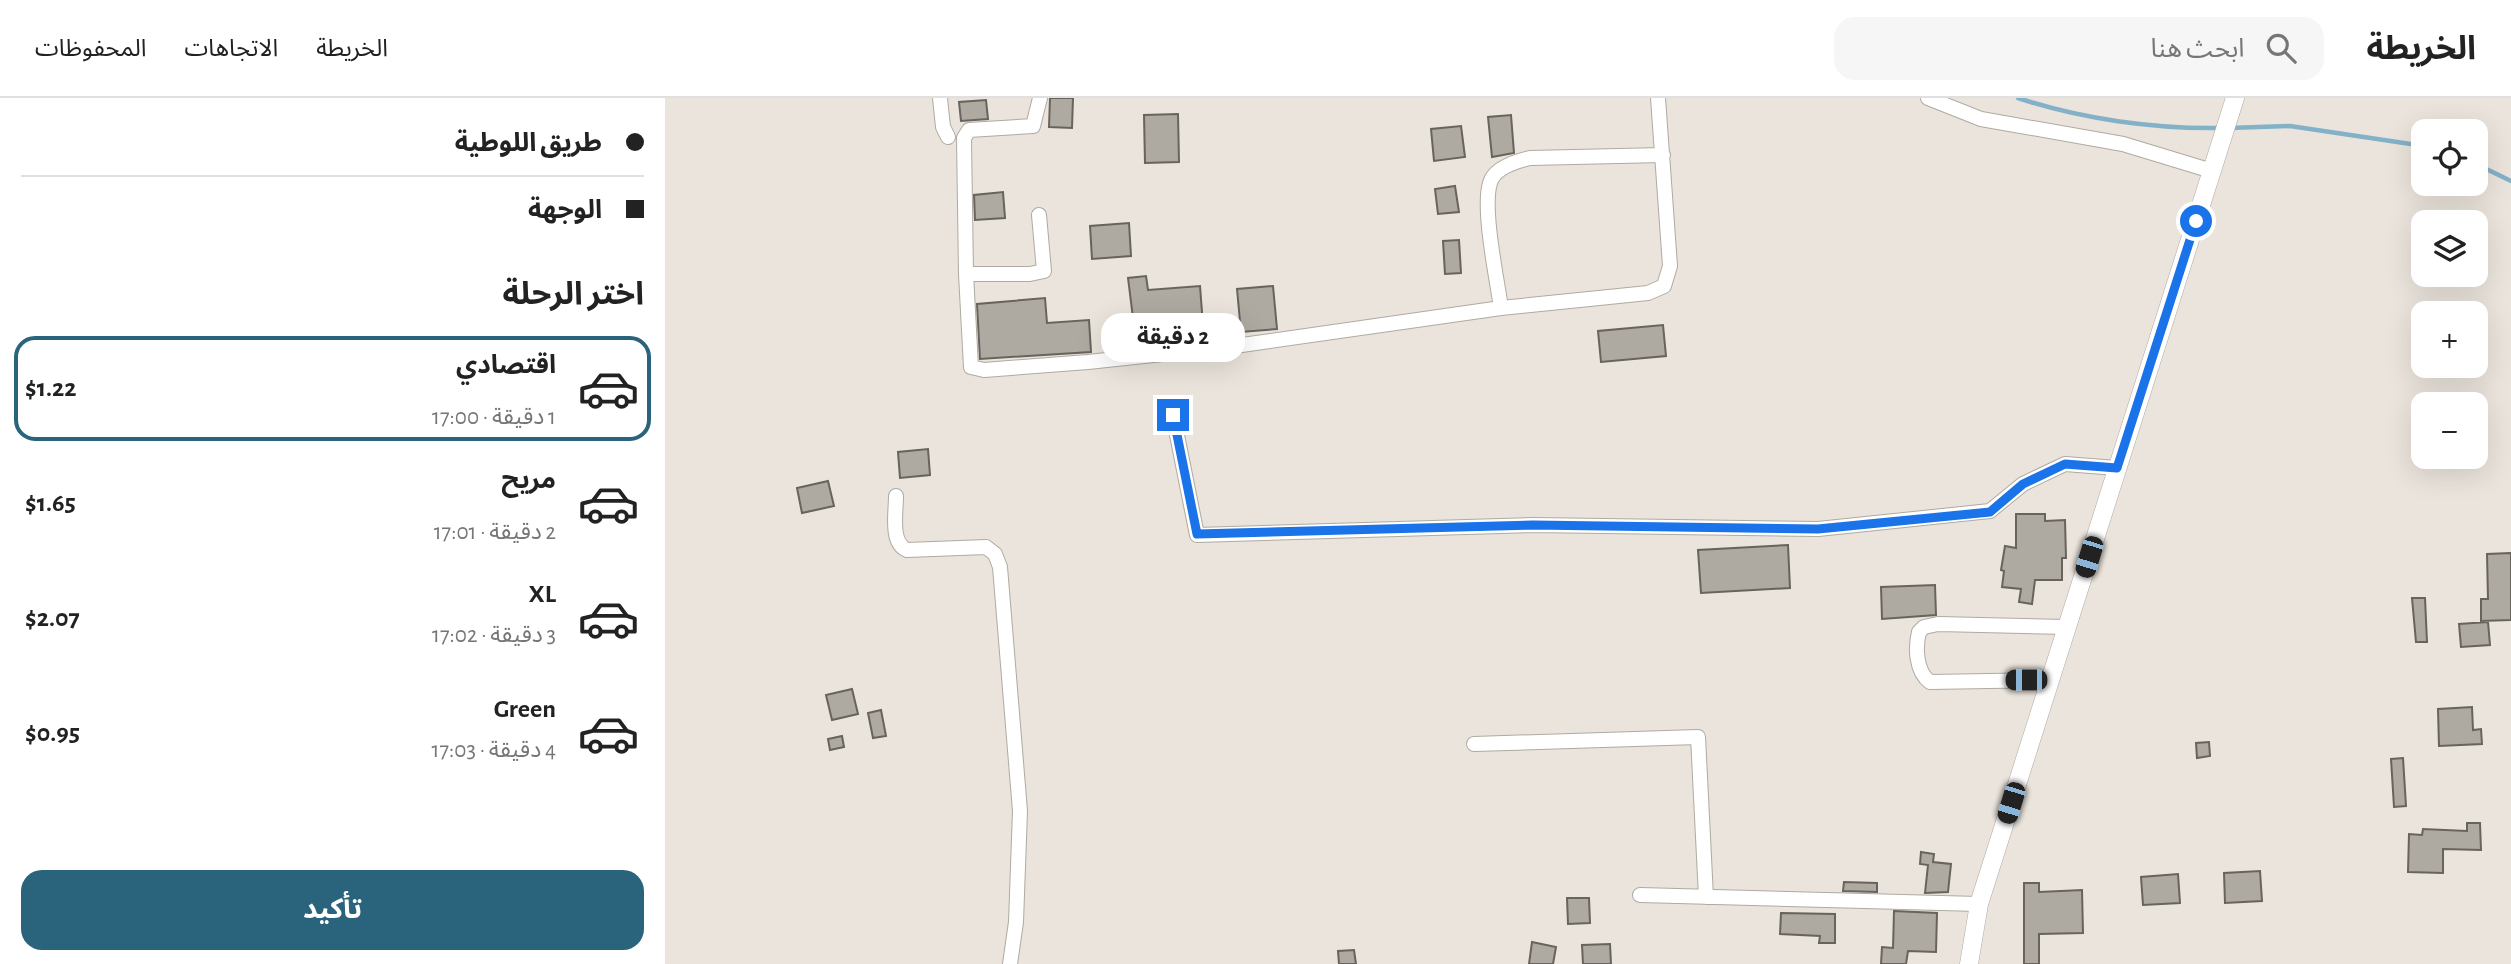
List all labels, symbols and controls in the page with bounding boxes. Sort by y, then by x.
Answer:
search box [1834,17,2324,80]
icon: search [2262,29,2300,67]
text: الخريطة [2366,33,2476,66]
text: ابحث هنا [2151,36,2244,62]
text: المحفوظات [35,37,146,61]
text: الاتجاهات [184,37,278,61]
text: الخريطة [316,37,388,61]
map controls [2411,119,2488,469]
button: locate [2411,119,2488,196]
text: طريق اللوطية [455,130,602,156]
text: الوجهة [528,197,602,223]
route start [2180,205,2212,237]
button: layers [2411,210,2488,287]
text: اختر الرحلة [503,278,644,310]
button: + [2411,301,2488,378]
callout: 2 دقيقة [1101,314,1245,362]
text: 2 دقيقة [1137,326,1209,349]
text: اقتصادي [456,352,556,378]
icon: car [577,357,640,420]
text: $1.22 [25,375,77,401]
button: − [2411,392,2488,469]
route end [1157,399,1189,431]
text: 1 دقيقة · 17:00 [432,406,556,429]
text: مريح [501,467,556,493]
icon: car [577,472,640,535]
text: $1.65 [25,490,76,516]
text: 2 دقيقة · 17:01 [434,521,556,544]
car [2073,534,2106,580]
text: XL [529,581,556,607]
icon: car [577,587,640,650]
text: $2.07 [25,605,80,631]
text: 3 دقيقة · 17:02 [432,624,556,647]
car [2006,670,2048,691]
text: Green [494,696,556,722]
icon: car [577,702,640,765]
text: $0.95 [25,720,80,746]
text: 4 دقيقة · 17:03 [431,739,556,762]
car [1995,780,2028,826]
button: تأكيد [21,870,644,950]

